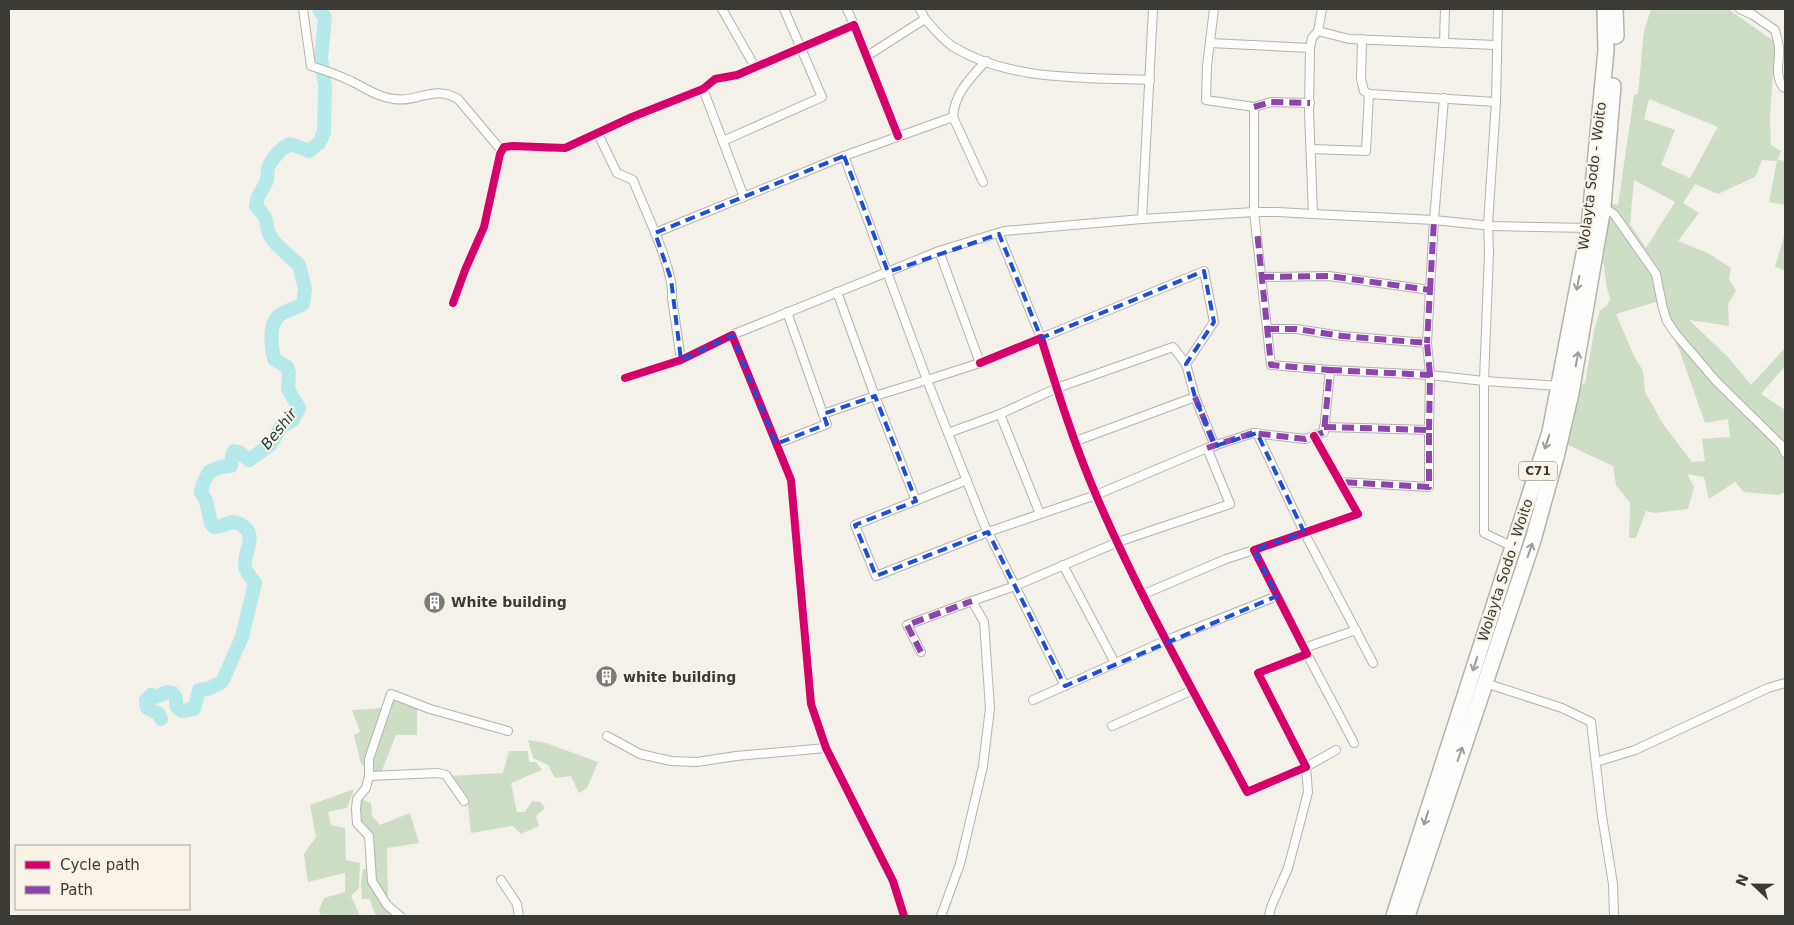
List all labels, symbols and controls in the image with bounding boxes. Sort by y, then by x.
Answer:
street label: Wolayta Sodo - Woito [1575,101,1609,251]
one-way arrow [1573,275,1583,291]
one-way arrow [1572,351,1582,367]
water label: Beshir [257,404,301,453]
one-way arrow [1541,434,1551,450]
road number: C71 [1519,462,1557,481]
street label: Wolayta Sodo - Woito [1474,497,1536,643]
one-way arrow [1526,543,1535,559]
building icon: White building [423,590,447,614]
place label: White building [451,594,567,610]
one-way arrow [1470,655,1480,671]
building icon: white building [595,665,619,689]
place label: white building [623,669,736,685]
one-way arrow [1456,746,1466,762]
one-way arrow [1420,810,1430,826]
legend [15,845,190,910]
text: Cycle path [60,856,140,874]
north arrow [1729,860,1779,910]
text: N [1732,872,1752,889]
text: Path [60,881,93,899]

